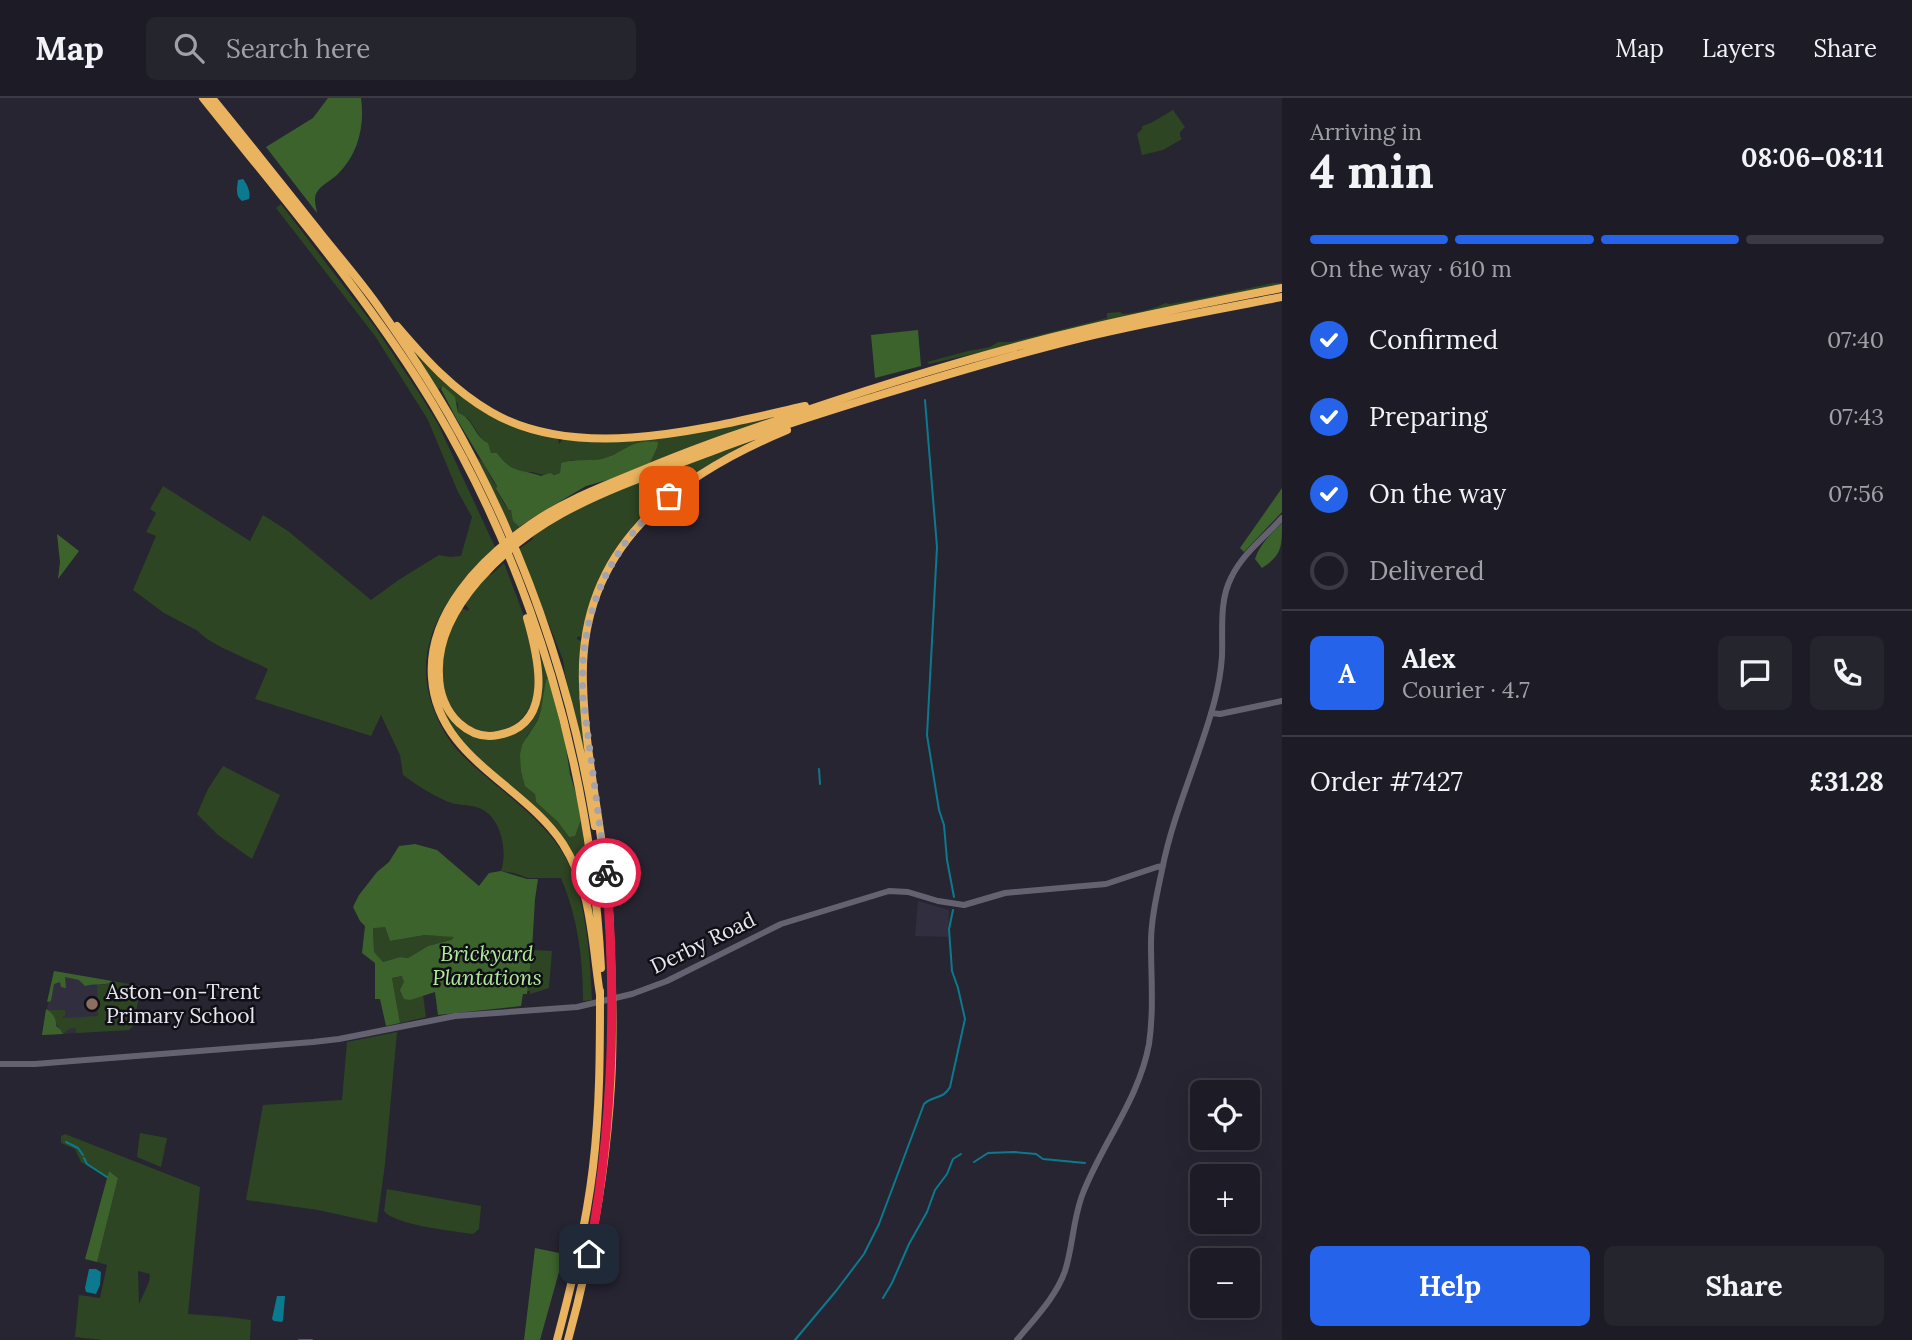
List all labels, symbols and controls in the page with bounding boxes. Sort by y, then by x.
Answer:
search box [146,17,636,80]
text: Map [35,27,104,69]
icon: search [170,29,208,67]
text: Search here [226,32,370,65]
text: Map [1615,33,1664,64]
text: Layers [1702,33,1775,64]
text: Share [1813,33,1877,64]
text: Arriving in [1310,117,1422,146]
text: 08:06–08:11 [1741,141,1884,174]
text: 4 min [1310,142,1434,201]
text: On the way · 610 m [1310,254,1512,283]
icon: check [1310,321,1348,359]
text: Confirmed [1369,323,1498,356]
text: 07:40 [1827,325,1884,354]
icon: check [1310,398,1348,436]
text: Preparing [1369,400,1488,433]
text: 07:43 [1829,402,1884,431]
pin [639,466,699,526]
icon: check [1310,475,1348,513]
icon: bag [650,477,688,515]
text: On the way [1369,477,1506,510]
text: 07:56 [1828,479,1884,508]
text: Delivered [1369,554,1485,587]
button: chat [1718,636,1792,710]
button: phone [1810,636,1884,710]
text: Alex [1402,642,1456,675]
text: A [1338,657,1356,690]
text: Courier · 4.7 [1402,675,1530,704]
text: Order #7427 [1310,765,1463,798]
text: £31.28 [1809,765,1884,798]
courier [571,838,641,908]
icon: bike [587,854,625,892]
street label: Derby Road [646,906,760,980]
park label: Brickyard Plantations [432,940,542,991]
place label: Aston-on-Trent Primary School [105,978,261,1029]
marker: Aston-on-Trent Primary School [84,996,100,1012]
map controls [1190,1080,1260,1318]
button: locate [1190,1080,1260,1150]
button: + [1190,1164,1260,1234]
pin [559,1224,619,1284]
icon: home [570,1235,608,1273]
button: Help [1310,1246,1590,1326]
button: Share [1604,1246,1884,1326]
button: − [1190,1248,1260,1318]

